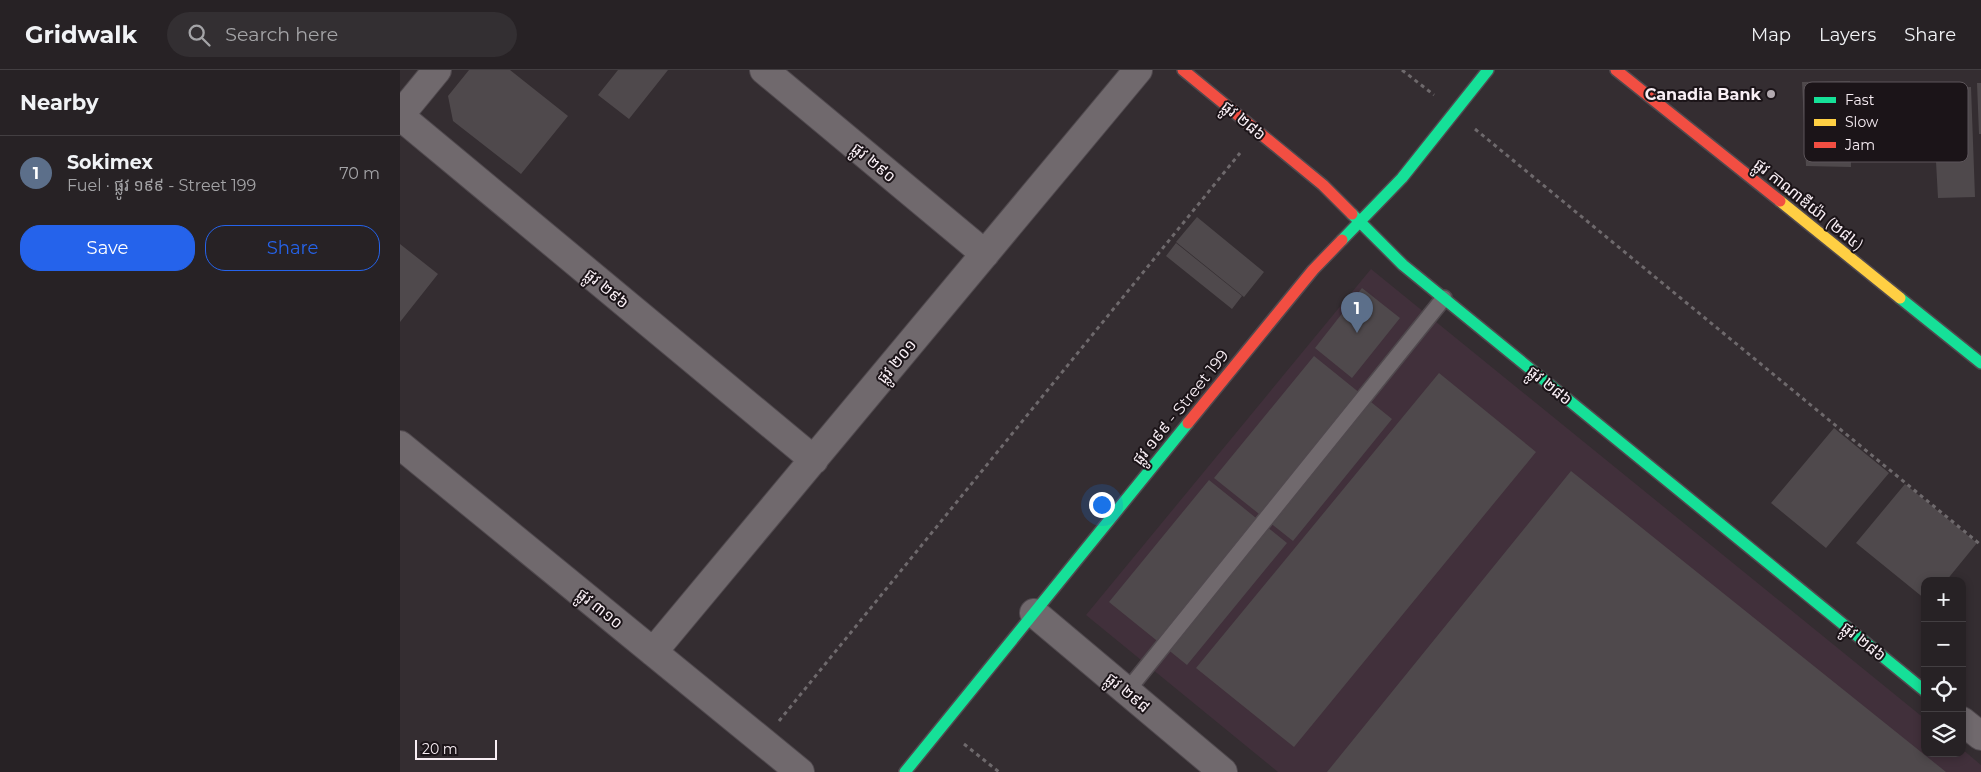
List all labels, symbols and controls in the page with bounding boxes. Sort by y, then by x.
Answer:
search box [167,12,517,57]
text: Gridwalk [25,20,137,49]
icon: search [185,21,213,49]
text: Search here [225,23,338,46]
text: Map [1751,24,1791,46]
text: Layers [1819,24,1876,46]
text: Share [1904,24,1956,46]
legend [1804,82,1968,162]
place label: Canadia Bank [1645,85,1762,104]
marker: Canadia Bank [1765,88,1777,100]
text: Nearby [20,90,99,115]
text: Fast [1845,91,1875,109]
street label: ផ្លូវ ២៨៦ [1215,96,1270,148]
text: Slow [1845,113,1879,131]
text: Jam [1844,136,1875,154]
street label: ផ្លូវ ២៩០ [845,138,900,190]
text: Sokimex [67,151,153,174]
street label: ផ្លូវ កាណាឌីយ៉ា (២៨៤) [1747,154,1868,258]
text: 1 [33,164,39,183]
text: 70 m [339,164,380,183]
text: Fuel · ផ្លូវ ១៩៩ - Street 199 [67,176,256,195]
button: Save [20,225,195,271]
button: Share [205,225,380,271]
street label: ផ្លូវ ២៩៦ [578,264,633,316]
pin: 1 [1341,292,1373,333]
street label: ផ្លូវ ២០១ [872,335,924,390]
street label: ផ្លូវ ១៩៩ - Street 199 [1128,346,1236,472]
street label: ផ្លូវ ២៨៦ [1521,362,1576,413]
your location [1089,492,1115,518]
map controls [1921,577,1966,757]
button: + [1921,577,1966,622]
street label: ផ្លូវ ៣១០ [570,584,627,636]
street label: ផ្លូវ ២៨៦ [1835,618,1890,669]
button: − [1921,622,1966,667]
button: locate [1921,667,1966,712]
street label: ផ្លូវ ២៩៨ [1099,668,1154,720]
button: layers [1921,712,1966,757]
scale bar [415,737,498,760]
text: 20 m [422,740,458,758]

